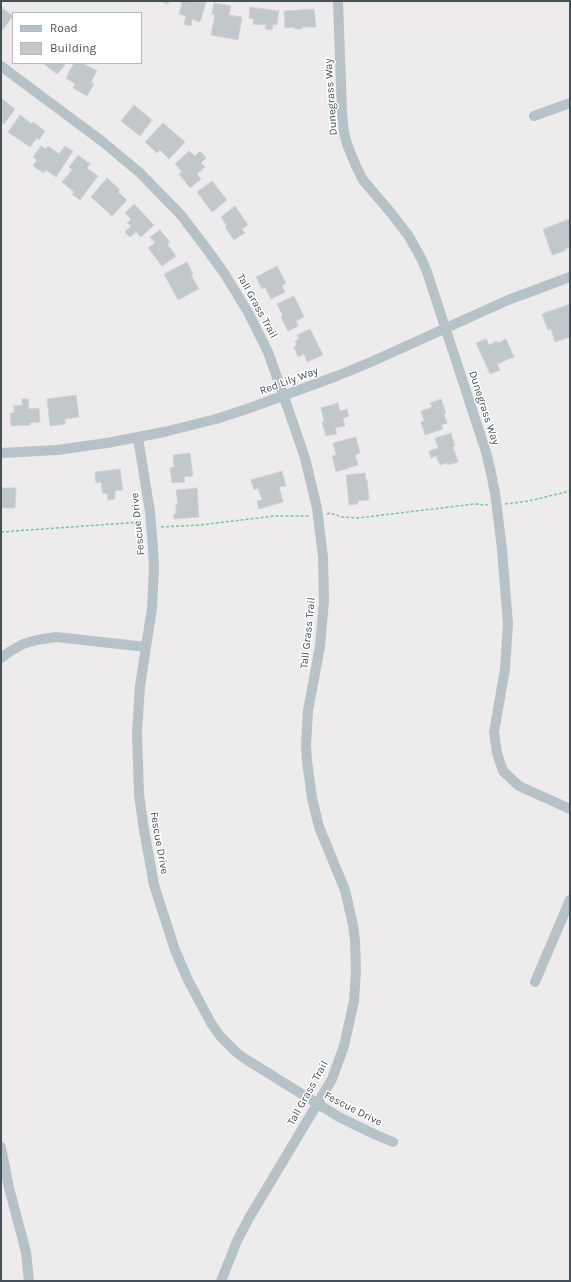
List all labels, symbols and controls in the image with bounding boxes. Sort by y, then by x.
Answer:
legend [12,12,142,64]
text: Road [50,21,78,35]
text: Building [50,41,96,55]
street label: Dunegrass Way [322,58,340,136]
street label: Tall Grass Trail [234,271,280,341]
street label: Red Lily Way [258,364,320,398]
street label: Dunegrass Way [466,369,502,447]
street label: Fescue Drive [128,492,148,556]
street label: Tall Grass Trail [298,597,318,669]
street label: Fescue Drive [147,811,171,875]
street label: Tall Grass Trail [285,1058,331,1128]
street label: Fescue Drive [322,1089,384,1129]

